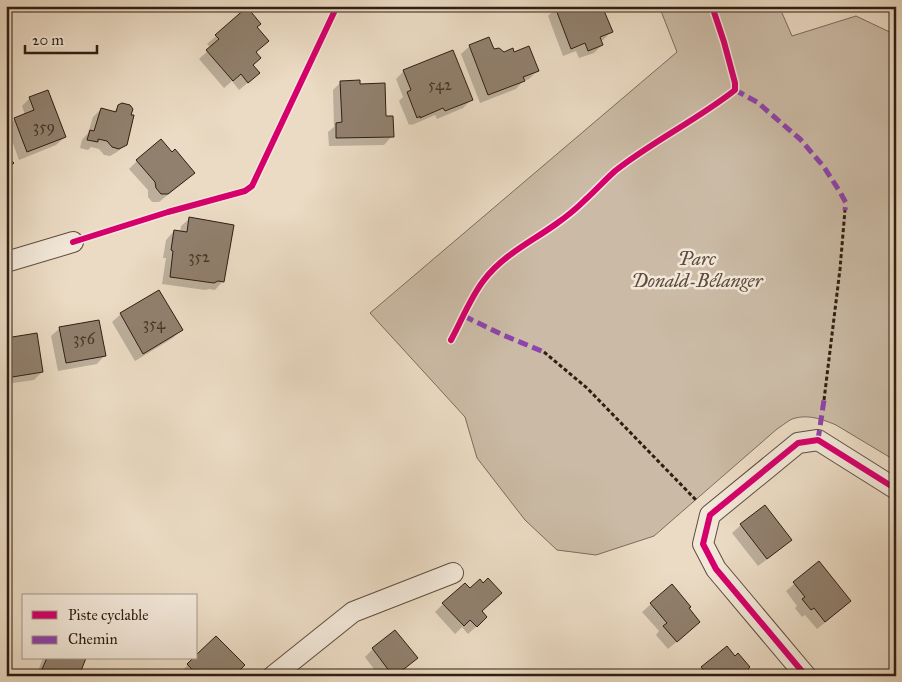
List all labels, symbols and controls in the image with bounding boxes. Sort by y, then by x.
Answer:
scale bar [25,22,98,54]
text: 20 m [32,31,64,49]
house number: 542 [428,75,452,94]
house number: 359 [33,117,55,136]
house number: 352 [188,247,210,266]
park label: Parc Donald-Bélanger [631,247,764,292]
house number: 354 [143,314,166,333]
house number: 356 [73,329,96,348]
legend [22,594,198,660]
text: Piste cyclable [68,606,148,624]
text: Chemin [68,630,118,648]

